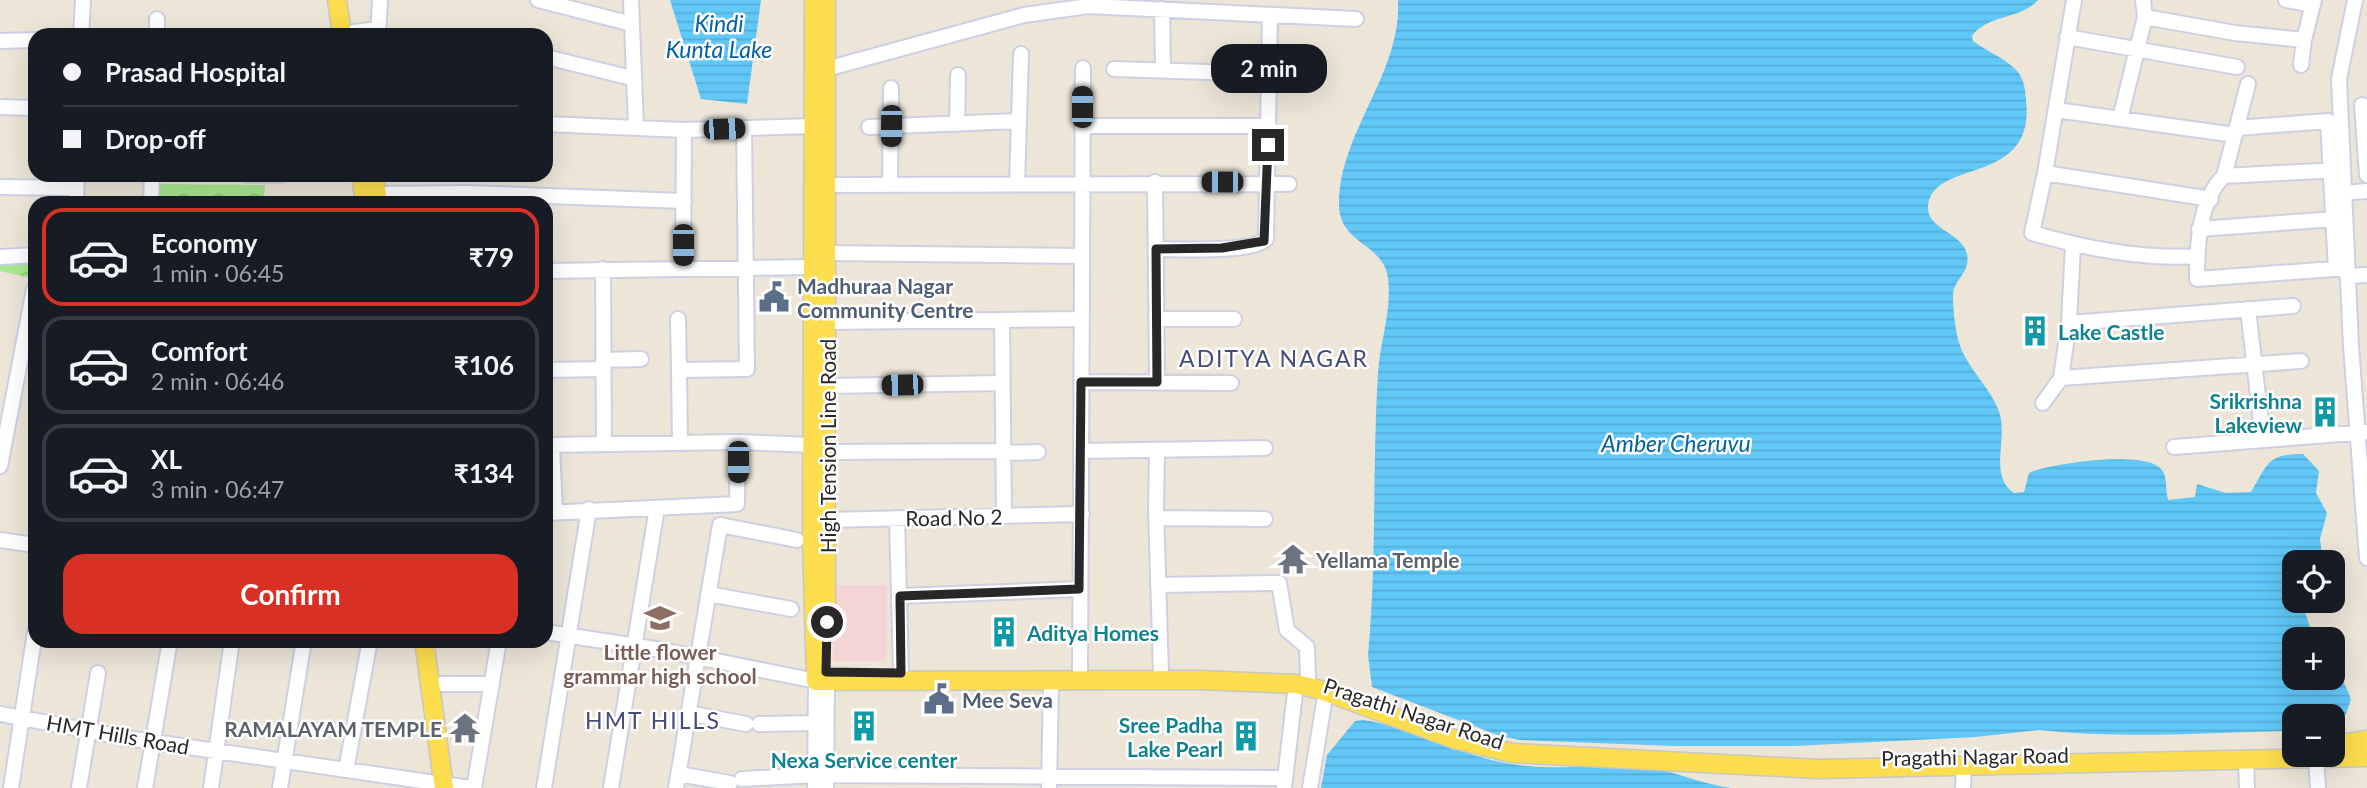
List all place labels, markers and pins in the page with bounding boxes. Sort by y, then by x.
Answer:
place label: Madhuraa Nagar Community Centre [797,273,974,322]
public building icon: Madhuraa Nagar Community Centre [757,280,791,314]
building icon: Lake Castle [2018,314,2052,348]
place label: Lake Castle [2058,319,2165,344]
place label: Srikrishna Lakeview [2210,388,2302,437]
building icon: Srikrishna Lakeview [2308,395,2342,429]
temple icon: Yellama Temple [1276,542,1310,576]
place label: Yellama Temple [1315,547,1459,572]
school or university icon: Little flower grammar high school [643,601,677,635]
building icon: Aditya Homes [987,615,1021,649]
place label: Aditya Homes [1026,620,1159,645]
place label: Little flower grammar high school [563,639,757,688]
public building icon: Mee Seva [922,682,956,716]
place label: Mee Seva [962,687,1053,712]
building icon: Nexa Service center [847,709,881,743]
temple icon: RAMALAYAM TEMPLE [448,711,482,745]
place label: Sree Padha Lake Pearl [1119,712,1223,761]
place label: RAMALAYAM TEMPLE [224,716,442,741]
building icon: Sree Padha Lake Pearl [1229,719,1263,753]
place label: Nexa Service center [771,747,957,772]

